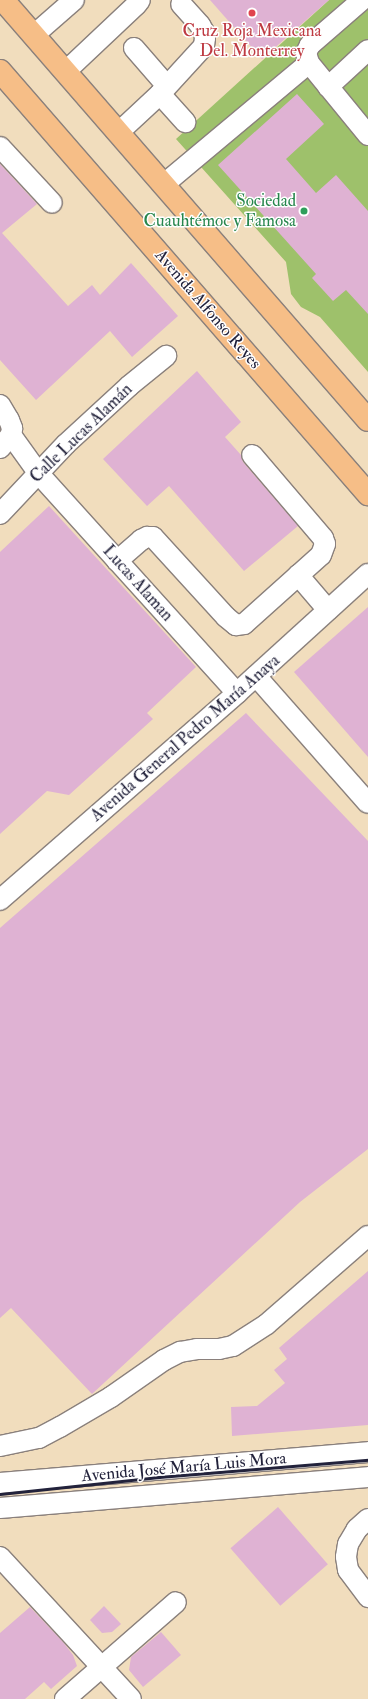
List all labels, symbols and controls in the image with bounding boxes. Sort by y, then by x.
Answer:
marker: Cruz Roja Mexicana Del. Monterrey [246,7,258,19]
place label: Cruz Roja Mexicana Del. Monterrey [183,21,321,61]
place label: Sociedad Cuauhtémoc y Famosa [144,191,296,231]
marker: Sociedad Cuauhtémoc y Famosa [299,206,309,216]
street label: Avenida Alfonso Reyes [151,245,265,373]
street label: Calle Lucas Alamán [26,379,136,487]
street label: Lucas Alaman [98,541,178,625]
street label: Avenida General Pedro María Anaya [86,650,284,826]
street label: Avenida José María Luis Mora [81,1448,287,1486]

